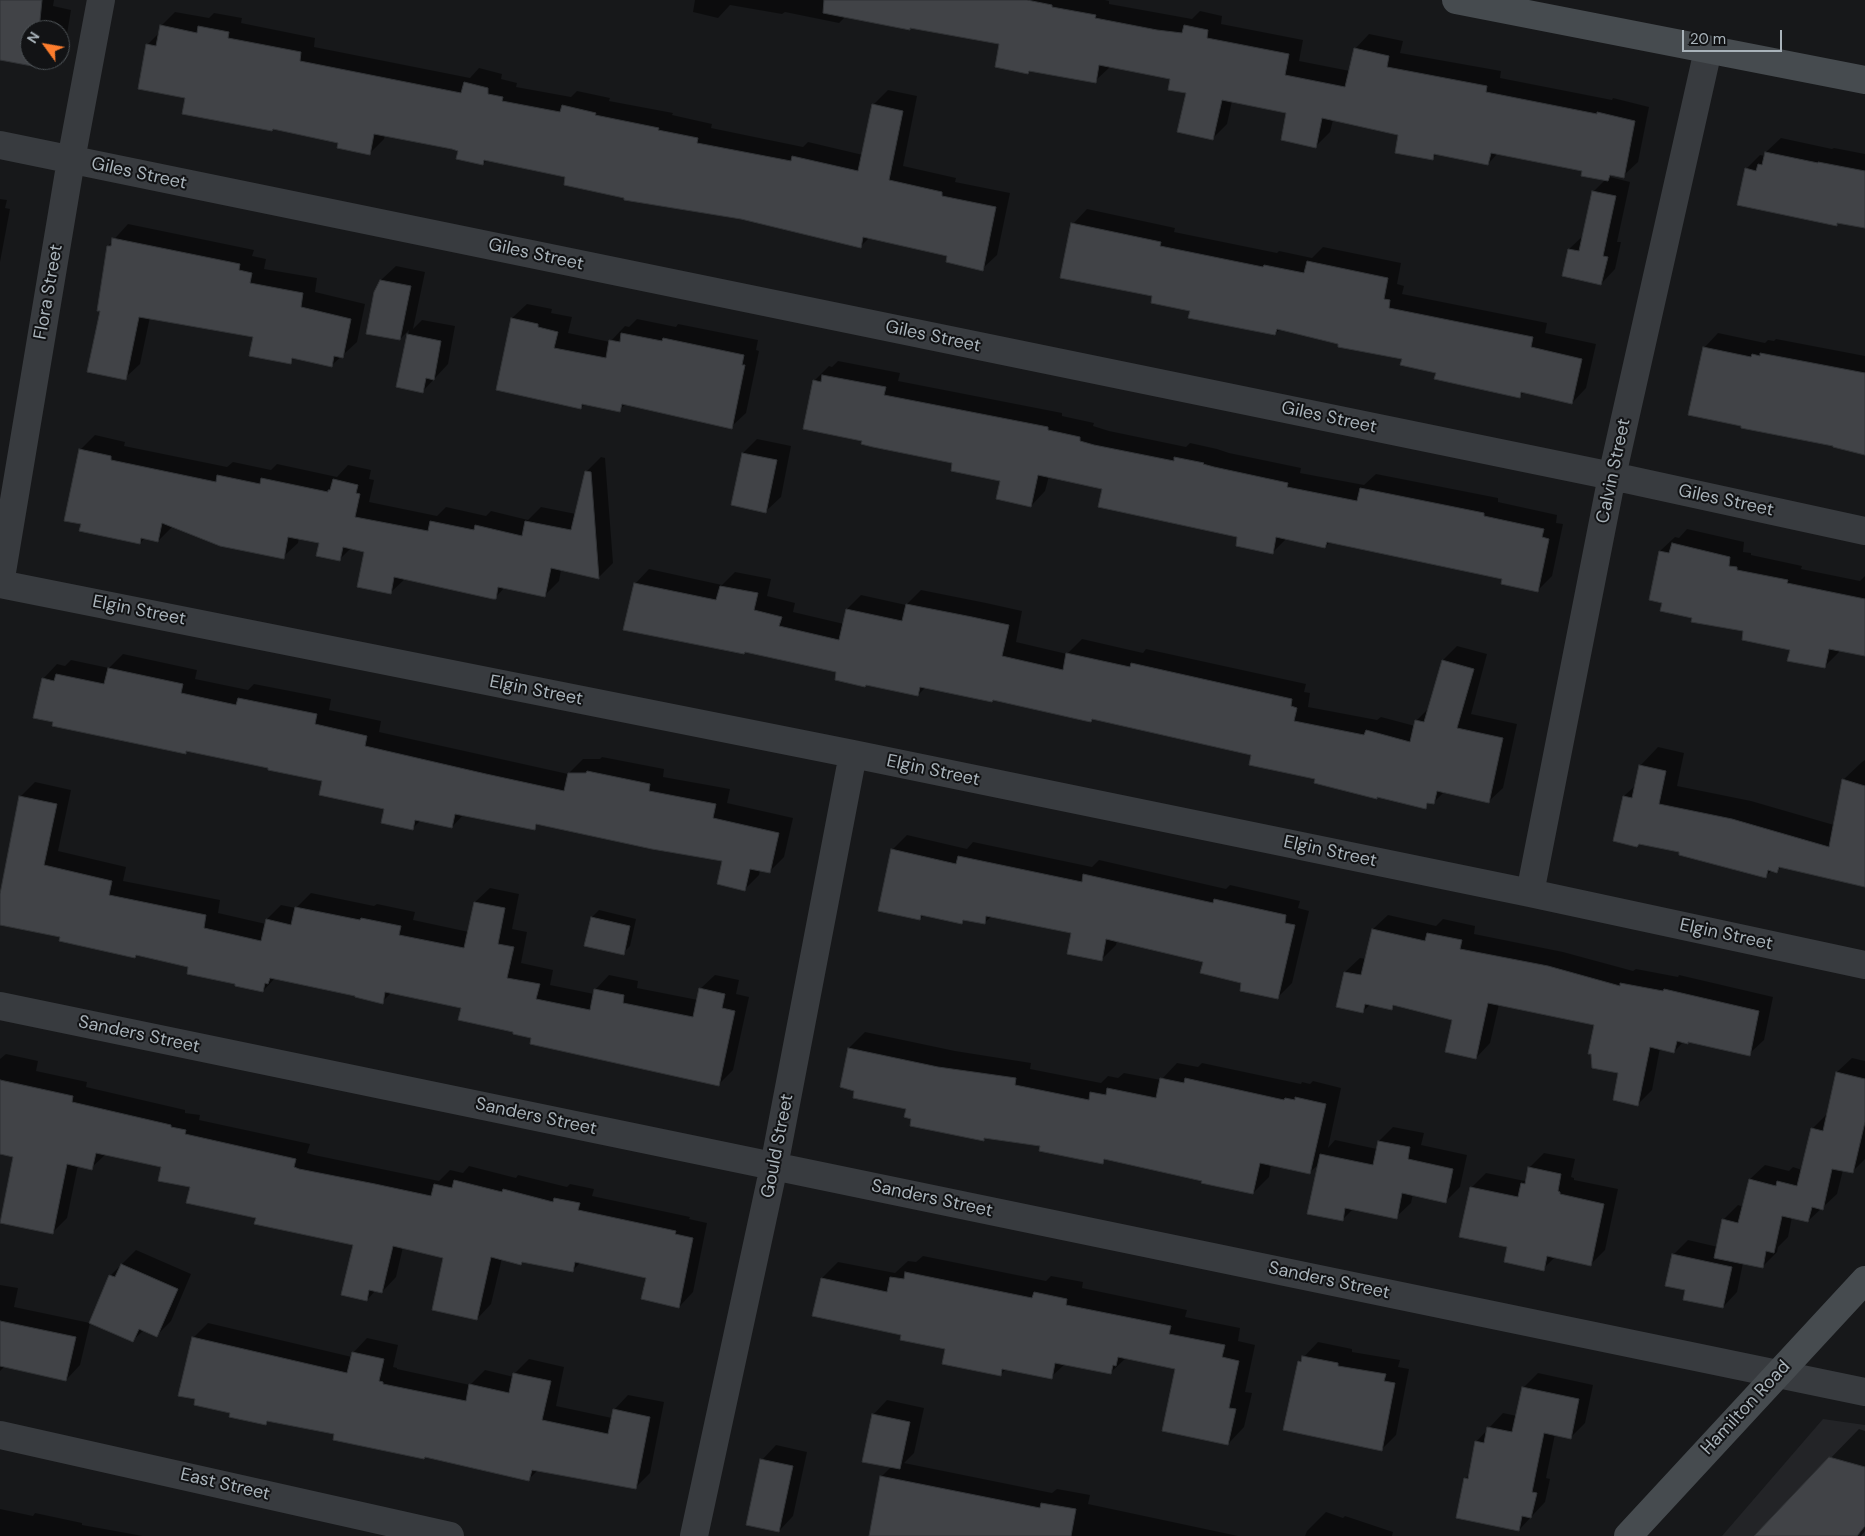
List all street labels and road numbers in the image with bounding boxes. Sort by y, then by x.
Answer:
street label: Giles Street [89,153,189,195]
street label: Giles Street [486,234,586,276]
street label: Flora Street [30,243,68,341]
street label: Giles Street [883,316,983,358]
street label: Giles Street [1279,397,1379,439]
street label: Calvin Street [1592,417,1636,525]
street label: Giles Street [1676,480,1776,522]
street label: Elgin Street [90,591,188,631]
street label: Elgin Street [487,671,585,711]
street label: Elgin Street [884,751,982,791]
street label: Elgin Street [1281,832,1379,872]
street label: Elgin Street [1677,915,1775,955]
street label: Sanders Street [76,1012,202,1058]
street label: Gould Street [757,1092,799,1200]
street label: Sanders Street [473,1094,599,1140]
street label: Sanders Street [869,1176,995,1222]
street label: Sanders Street [1266,1258,1392,1304]
street label: Hamilton Road [1697,1356,1795,1460]
street label: East Street [178,1464,272,1506]

